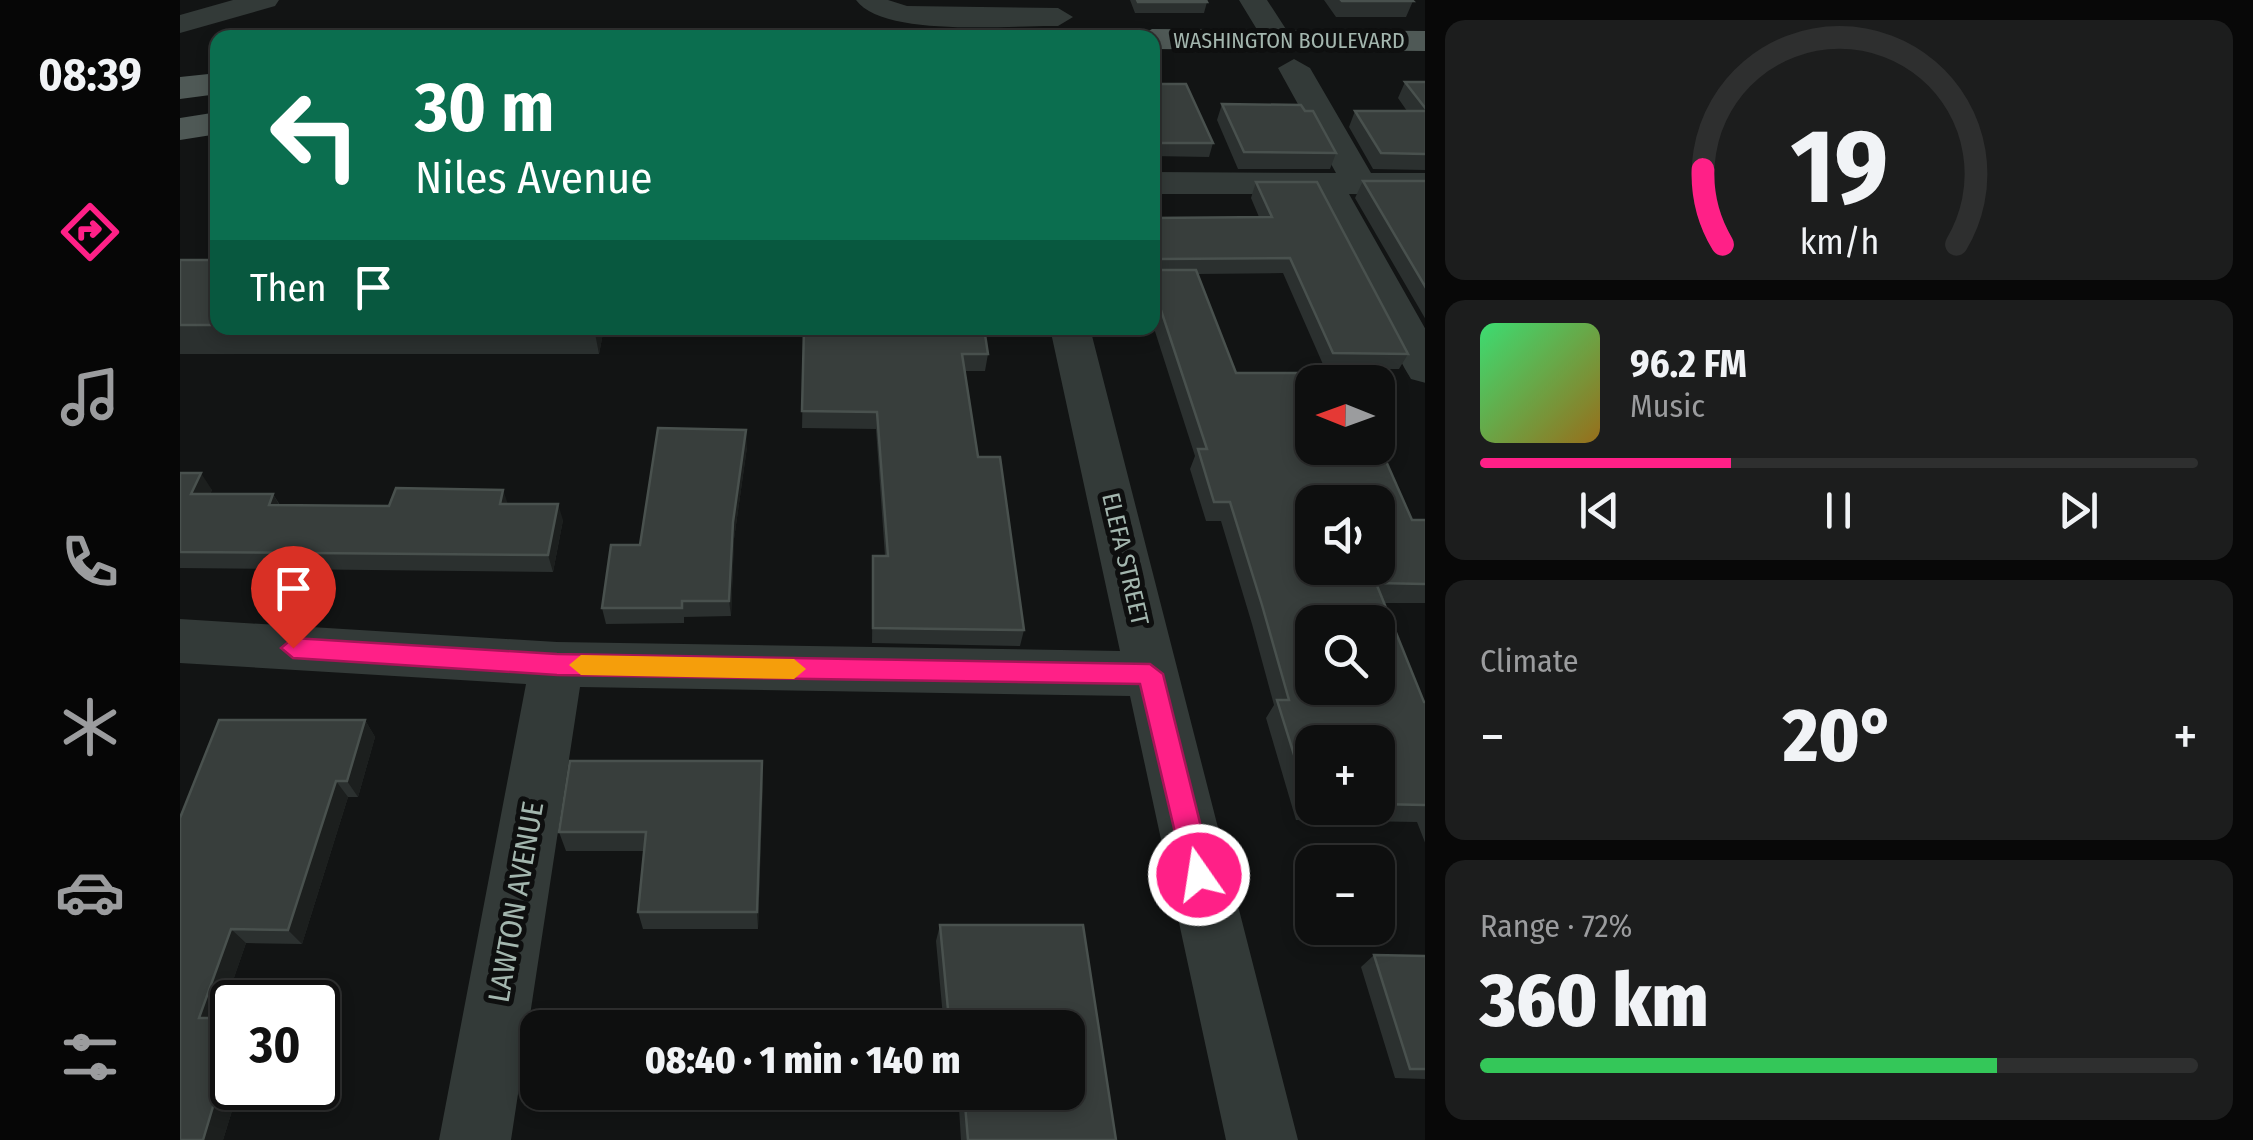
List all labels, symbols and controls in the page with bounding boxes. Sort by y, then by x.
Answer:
street label: WASHINGTON BOULEVARD [1173,27,1405,54]
text: 08:39 [38,48,142,102]
text: 30 m [415,66,554,150]
icon: left [250,70,380,200]
text: 19 [1790,105,1888,230]
text: Niles Avenue [415,151,653,205]
icon: directions [55,197,125,267]
text: km/h [1799,221,1879,263]
icon: arrive [346,260,401,315]
text: Then [250,265,326,311]
text: 96.2 FM [1630,341,1747,387]
icon: music [55,362,125,432]
north arrow [1295,365,1395,465]
map controls [1295,365,1395,945]
text: Music [1630,387,1705,425]
icon: previous [1572,483,1627,538]
icon: pause [1811,483,1866,538]
icon: next [2051,483,2106,538]
button: sound [1295,485,1395,585]
street label: ELEFA STREET [1095,490,1155,629]
icon: phone [55,527,125,597]
pin [251,546,336,649]
icon: arrive [266,561,321,616]
button: search [1295,605,1395,705]
text: Climate [1480,642,1579,680]
text: 20° [1783,691,1895,781]
icon: climate [55,692,125,762]
text: − [1480,704,1505,770]
text: + [2173,704,2198,770]
button: + [1295,725,1395,825]
street label: LAWTON AVENUE [481,799,551,1005]
position arrow [1147,823,1251,927]
button: − [1295,845,1395,945]
icon: car [55,857,125,927]
text: Range · 72% [1480,907,1632,945]
text: 360 km [1480,956,1709,1046]
speed limit sign: 30 [210,980,340,1110]
icon: filters [55,1022,125,1092]
text: 08:40 · 1 min · 140 m [645,1037,960,1083]

